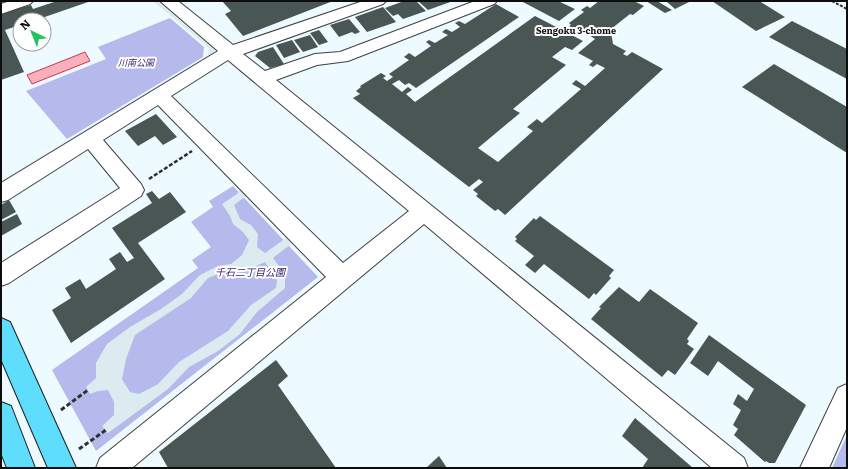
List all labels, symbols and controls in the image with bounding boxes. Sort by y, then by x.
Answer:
north arrow [12,12,52,52]
text: N [16,15,33,33]
district label: Sengoku 3-chome [536,23,616,37]
park label: 川南公園 [118,55,156,69]
park label: 千石二丁目公園 [215,264,287,279]

